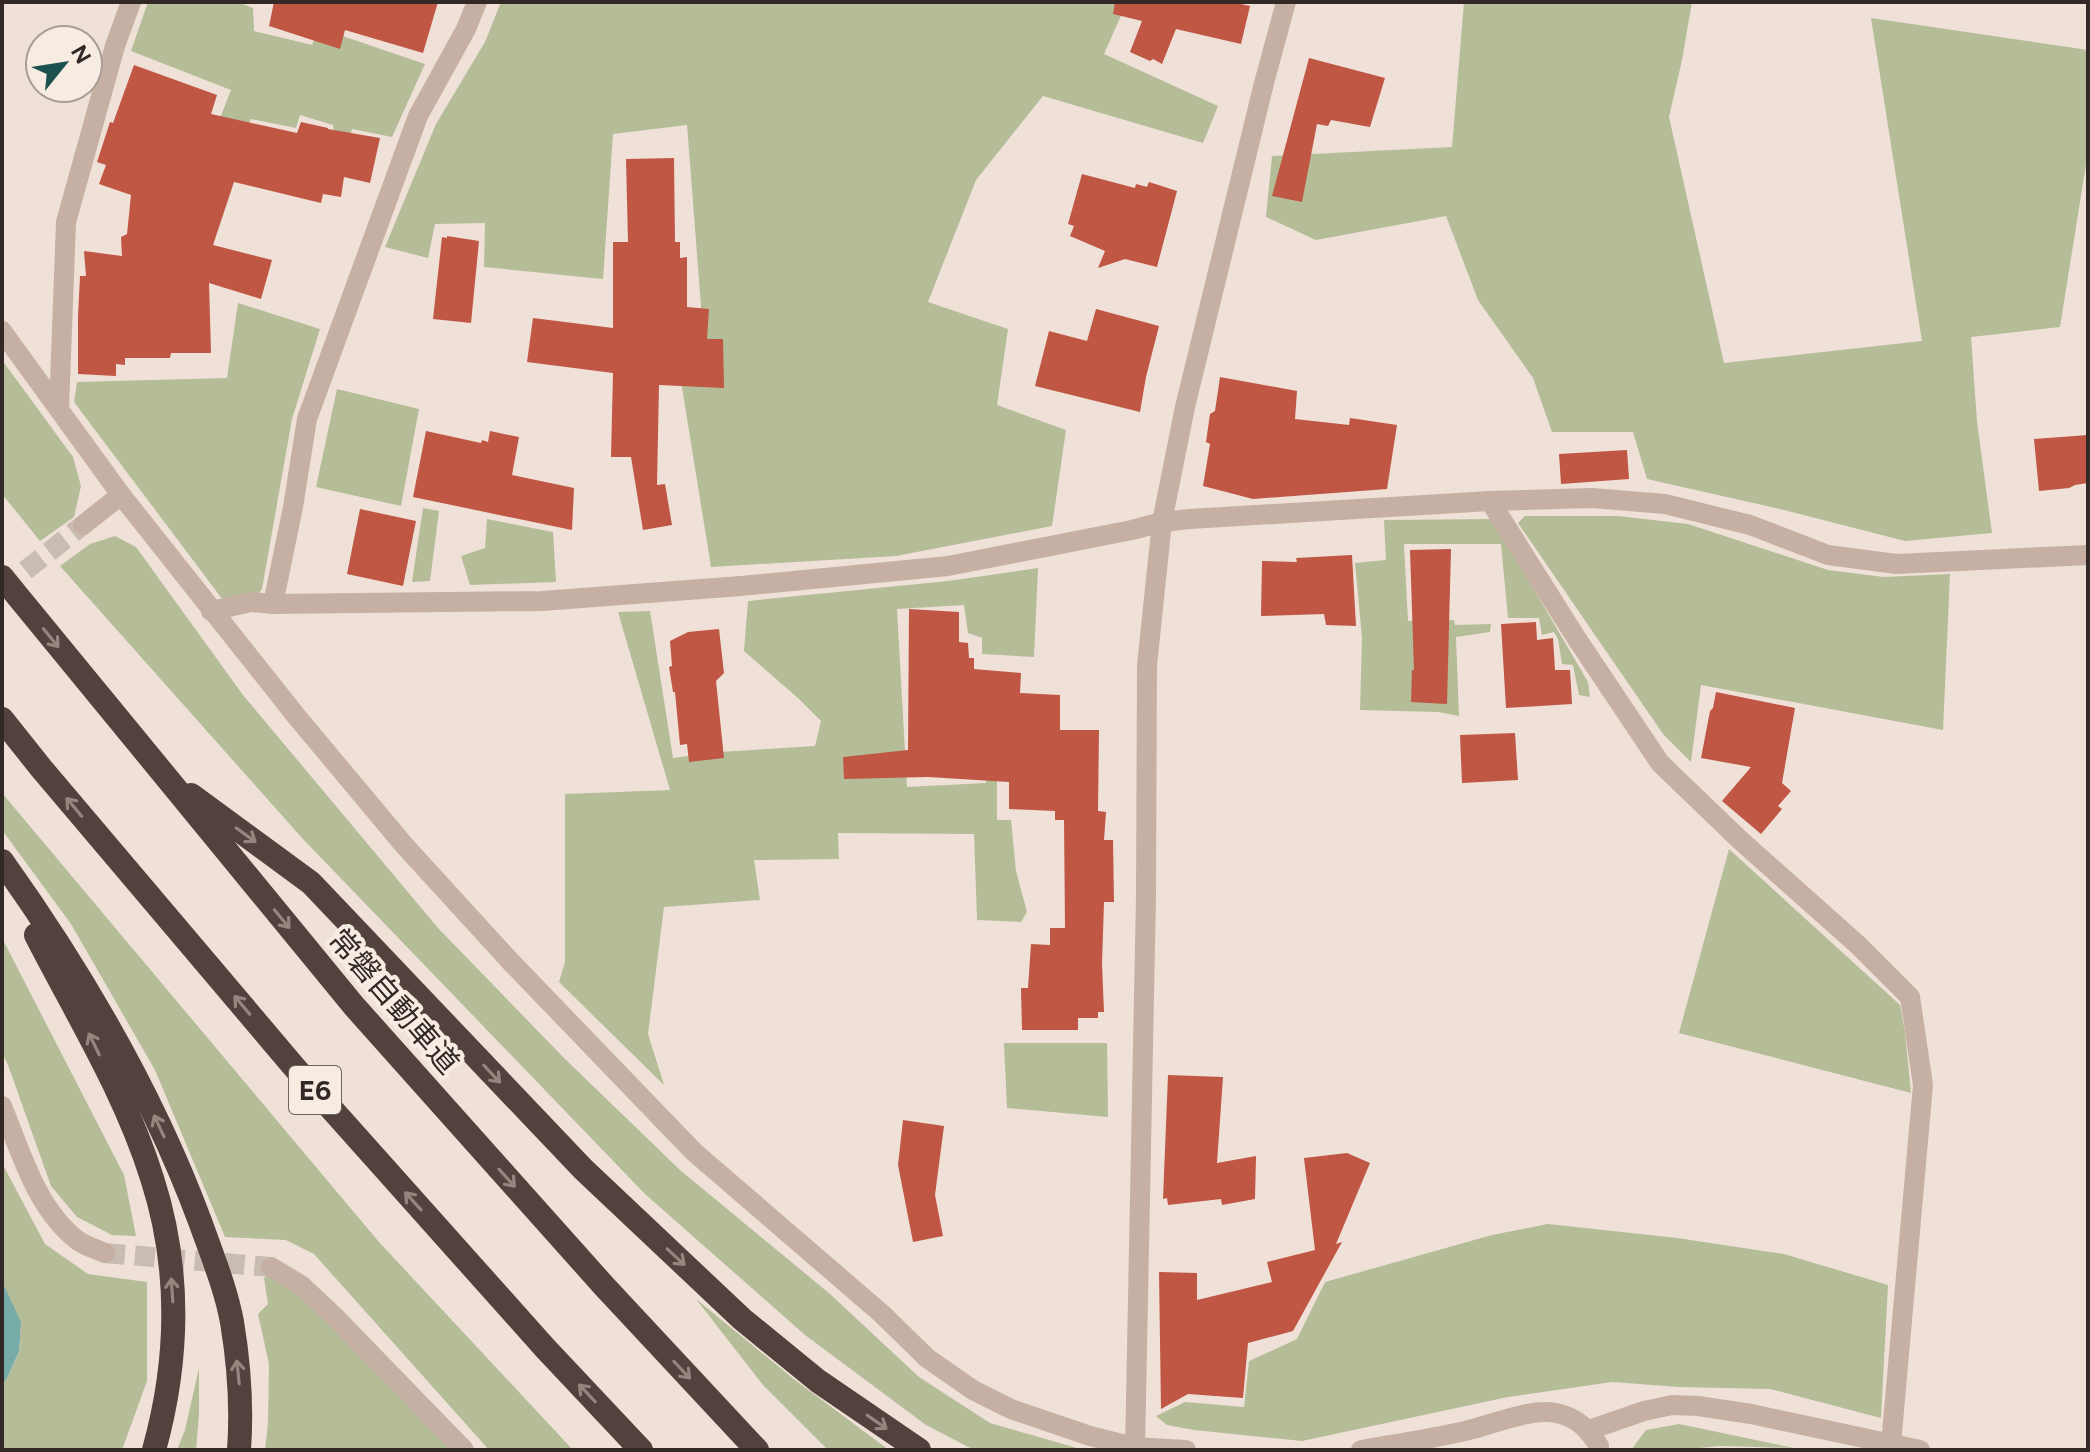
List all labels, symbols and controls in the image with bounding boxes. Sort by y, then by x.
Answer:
north arrow [24,24,104,104]
text: N [65,40,97,68]
one-way arrow [42,627,60,648]
one-way arrow [65,797,83,817]
one-way arrow [235,826,256,843]
one-way arrow [273,908,290,929]
street label: 常磐自動車道 [321,921,467,1081]
one-way arrow [233,995,251,1016]
one-way arrow [86,1033,102,1057]
one-way arrow [483,1063,501,1083]
road number: E6 [289,1066,341,1114]
one-way arrow [151,1114,166,1138]
one-way arrow [498,1168,516,1188]
one-way arrow [404,1191,422,1211]
one-way arrow [666,1247,686,1266]
one-way arrow [164,1277,179,1304]
one-way arrow [230,1359,245,1386]
one-way arrow [673,1360,691,1380]
one-way arrow [579,1384,597,1404]
one-way arrow [865,1414,887,1430]

